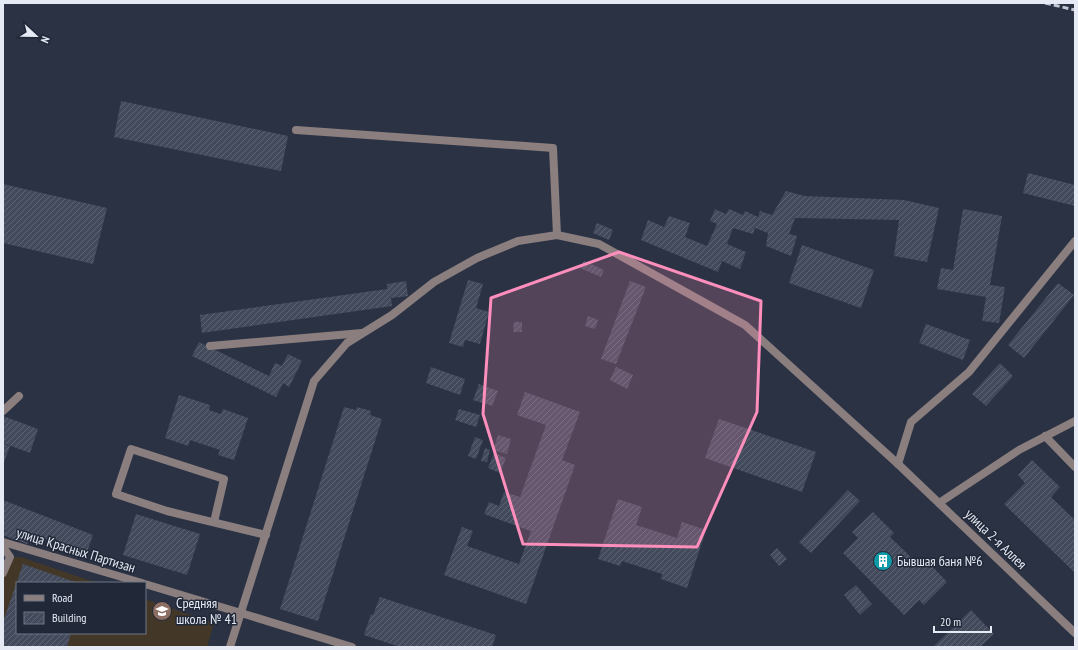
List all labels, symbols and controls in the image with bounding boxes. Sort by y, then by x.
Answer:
north arrow [16,16,56,56]
text: N [38,34,53,45]
street label: улица 2-я Аллея [961,505,1031,573]
street label: улица Красных Партизан [14,523,138,577]
building icon: Бывшая баня №6 [872,550,894,572]
place label: Бывшая баня №6 [897,552,983,570]
legend [16,582,146,634]
text: Road [52,590,72,605]
place label: Средняя школа № 41 [176,594,237,628]
school or university icon: Средняя школа № 41 [151,600,173,622]
scale bar [934,608,991,634]
text: Building [52,610,87,625]
text: 20 m [940,614,961,629]

